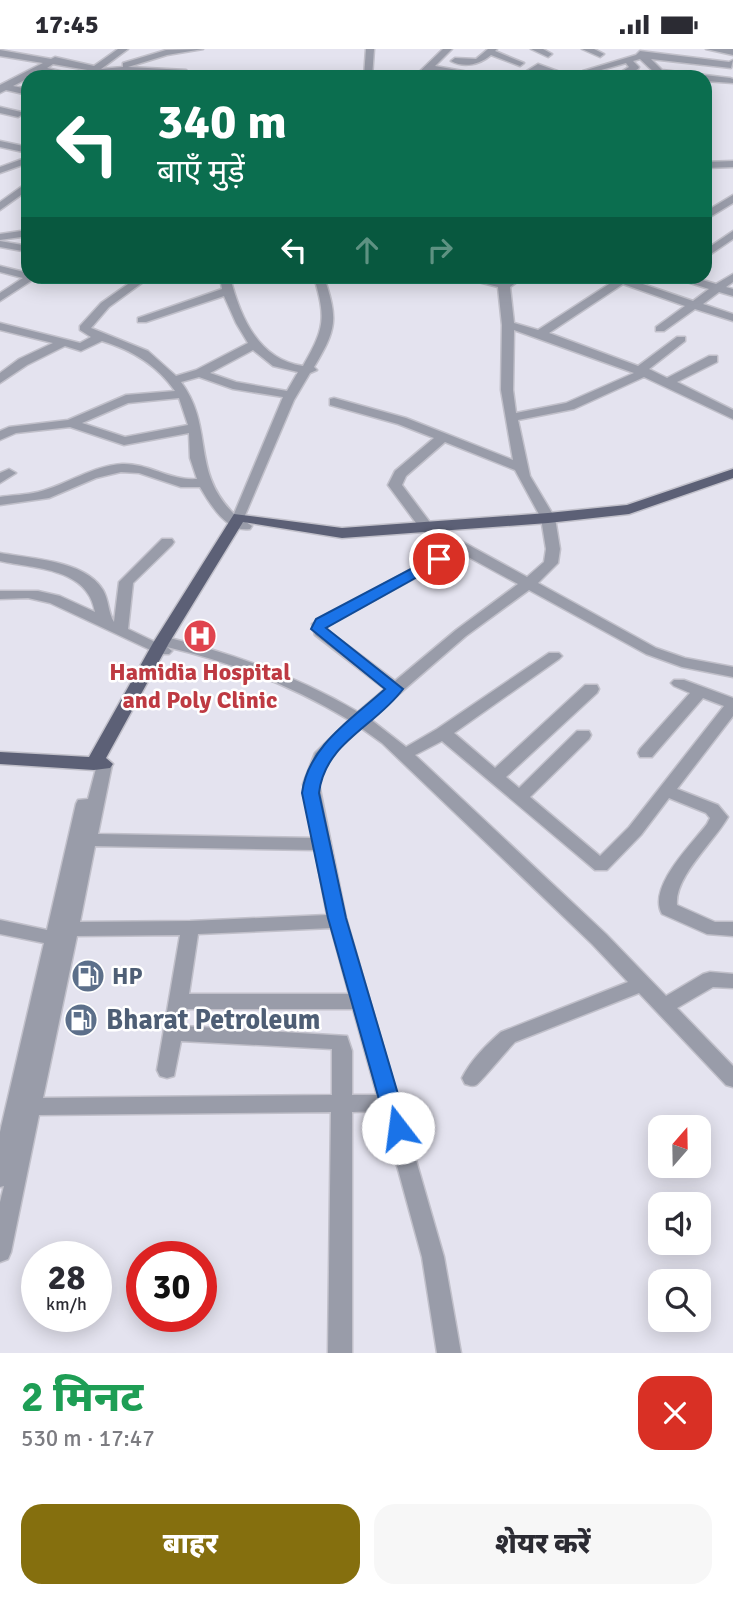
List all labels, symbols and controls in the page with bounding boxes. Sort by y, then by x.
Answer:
text: 17:45 [35,9,99,41]
text: 340 m [157,92,287,152]
icon: left [42,98,133,189]
text: बाएँ मुड़ें [157,152,245,191]
icon: left [275,231,313,269]
icon: ahead [348,231,386,269]
icon: right [421,231,459,269]
pin [409,529,469,589]
icon: arrive [420,540,458,578]
hospital icon: Hamidia Hospital and Poly Clinic [181,617,219,655]
place label: Hamidia Hospital and Poly Clinic [109,657,291,715]
fuel station icon: HP [69,957,107,995]
place label: HP [112,961,143,991]
fuel station icon: Bharat Petroleum [62,1001,100,1039]
place label: Bharat Petroleum [106,1003,320,1037]
position arrow [361,1091,435,1165]
north arrow [648,1115,710,1178]
map controls [648,1115,711,1332]
button: sound [648,1192,711,1255]
speed limit sign: 30 [126,1241,217,1332]
text: 28 [48,1256,85,1299]
button: search [648,1269,711,1332]
text: km/h [46,1293,87,1315]
text: 2 मिनट [21,1372,143,1423]
button: close [638,1376,712,1450]
text: 530 m · 17:47 [21,1424,155,1453]
button: बाहर [21,1504,360,1584]
button: शेयर करें [374,1504,712,1584]

